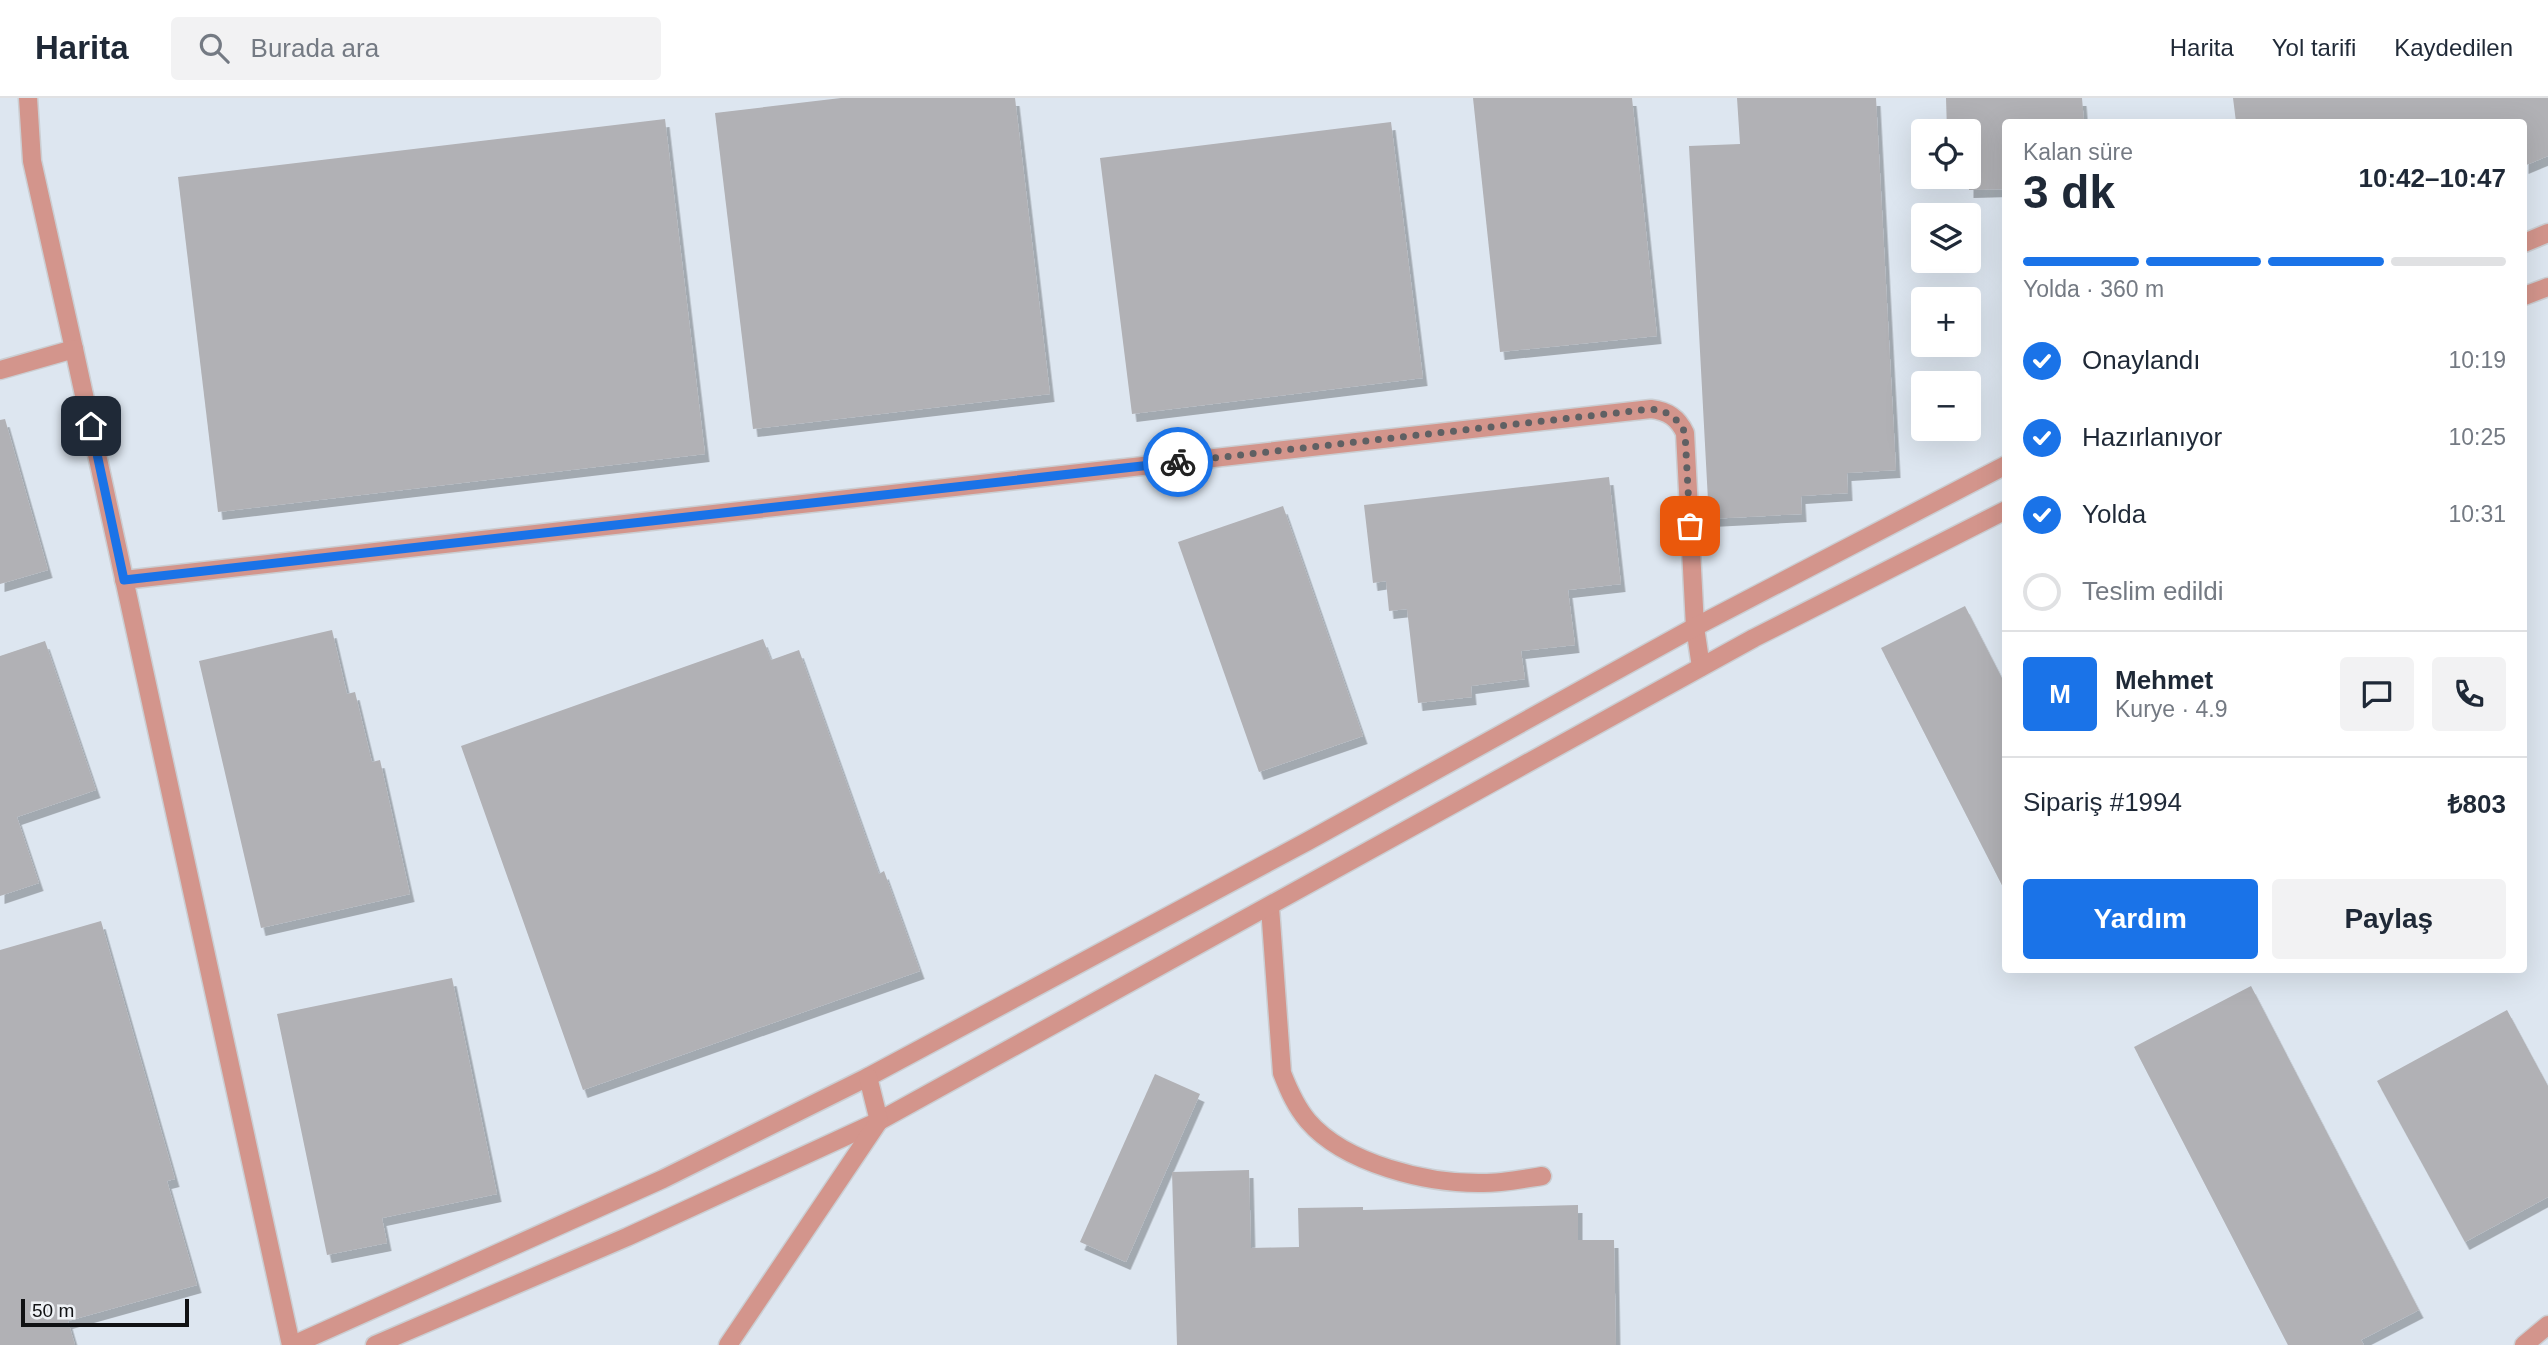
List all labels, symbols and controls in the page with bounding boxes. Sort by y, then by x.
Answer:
search box [171,17,661,80]
text: Harita [35,29,129,66]
icon: search [195,29,233,67]
text: Burada ara [251,33,379,63]
text: Harita [2170,34,2234,61]
text: Yol tarifi [2272,34,2356,61]
text: Kaydedilen [2394,34,2513,61]
map controls [1911,119,1981,441]
button: locate [1911,119,1981,189]
text: Kalan süre [2023,139,2133,165]
text: 10:42–10:47 [2359,163,2506,193]
text: 3 dk [2023,166,2115,218]
button: layers [1911,203,1981,273]
text: Yolda · 360 m [2023,276,2164,302]
button: + [1911,287,1981,357]
icon: check [2023,342,2061,380]
text: Onaylandı [2082,345,2201,375]
text: 10:19 [2448,347,2506,373]
button: − [1911,371,1981,441]
pin [61,396,121,456]
icon: home [72,407,110,445]
icon: check [2023,419,2061,457]
text: Hazırlanıyor [2082,422,2222,452]
text: 10:25 [2448,424,2506,450]
courier [1143,427,1213,497]
icon: bike [1159,443,1197,481]
pin [1660,496,1720,556]
icon: check [2023,496,2061,534]
text: Yolda [2082,499,2146,529]
text: 10:31 [2448,501,2506,527]
icon: bag [1671,507,1709,545]
text: Teslim edildi [2082,576,2224,606]
button: chat [2340,657,2414,731]
button: phone [2432,657,2506,731]
text: Mehmet [2115,665,2213,695]
text: M [2049,679,2071,709]
text: Kurye · 4.9 [2115,696,2228,722]
text: Sipariş #1994 [2023,787,2182,817]
text: ₺803 [2448,789,2506,819]
button: Yardım [2023,879,2258,959]
button: Paylaş [2272,879,2506,959]
scale bar [21,1296,189,1328]
text: 50 m [32,1300,74,1321]

